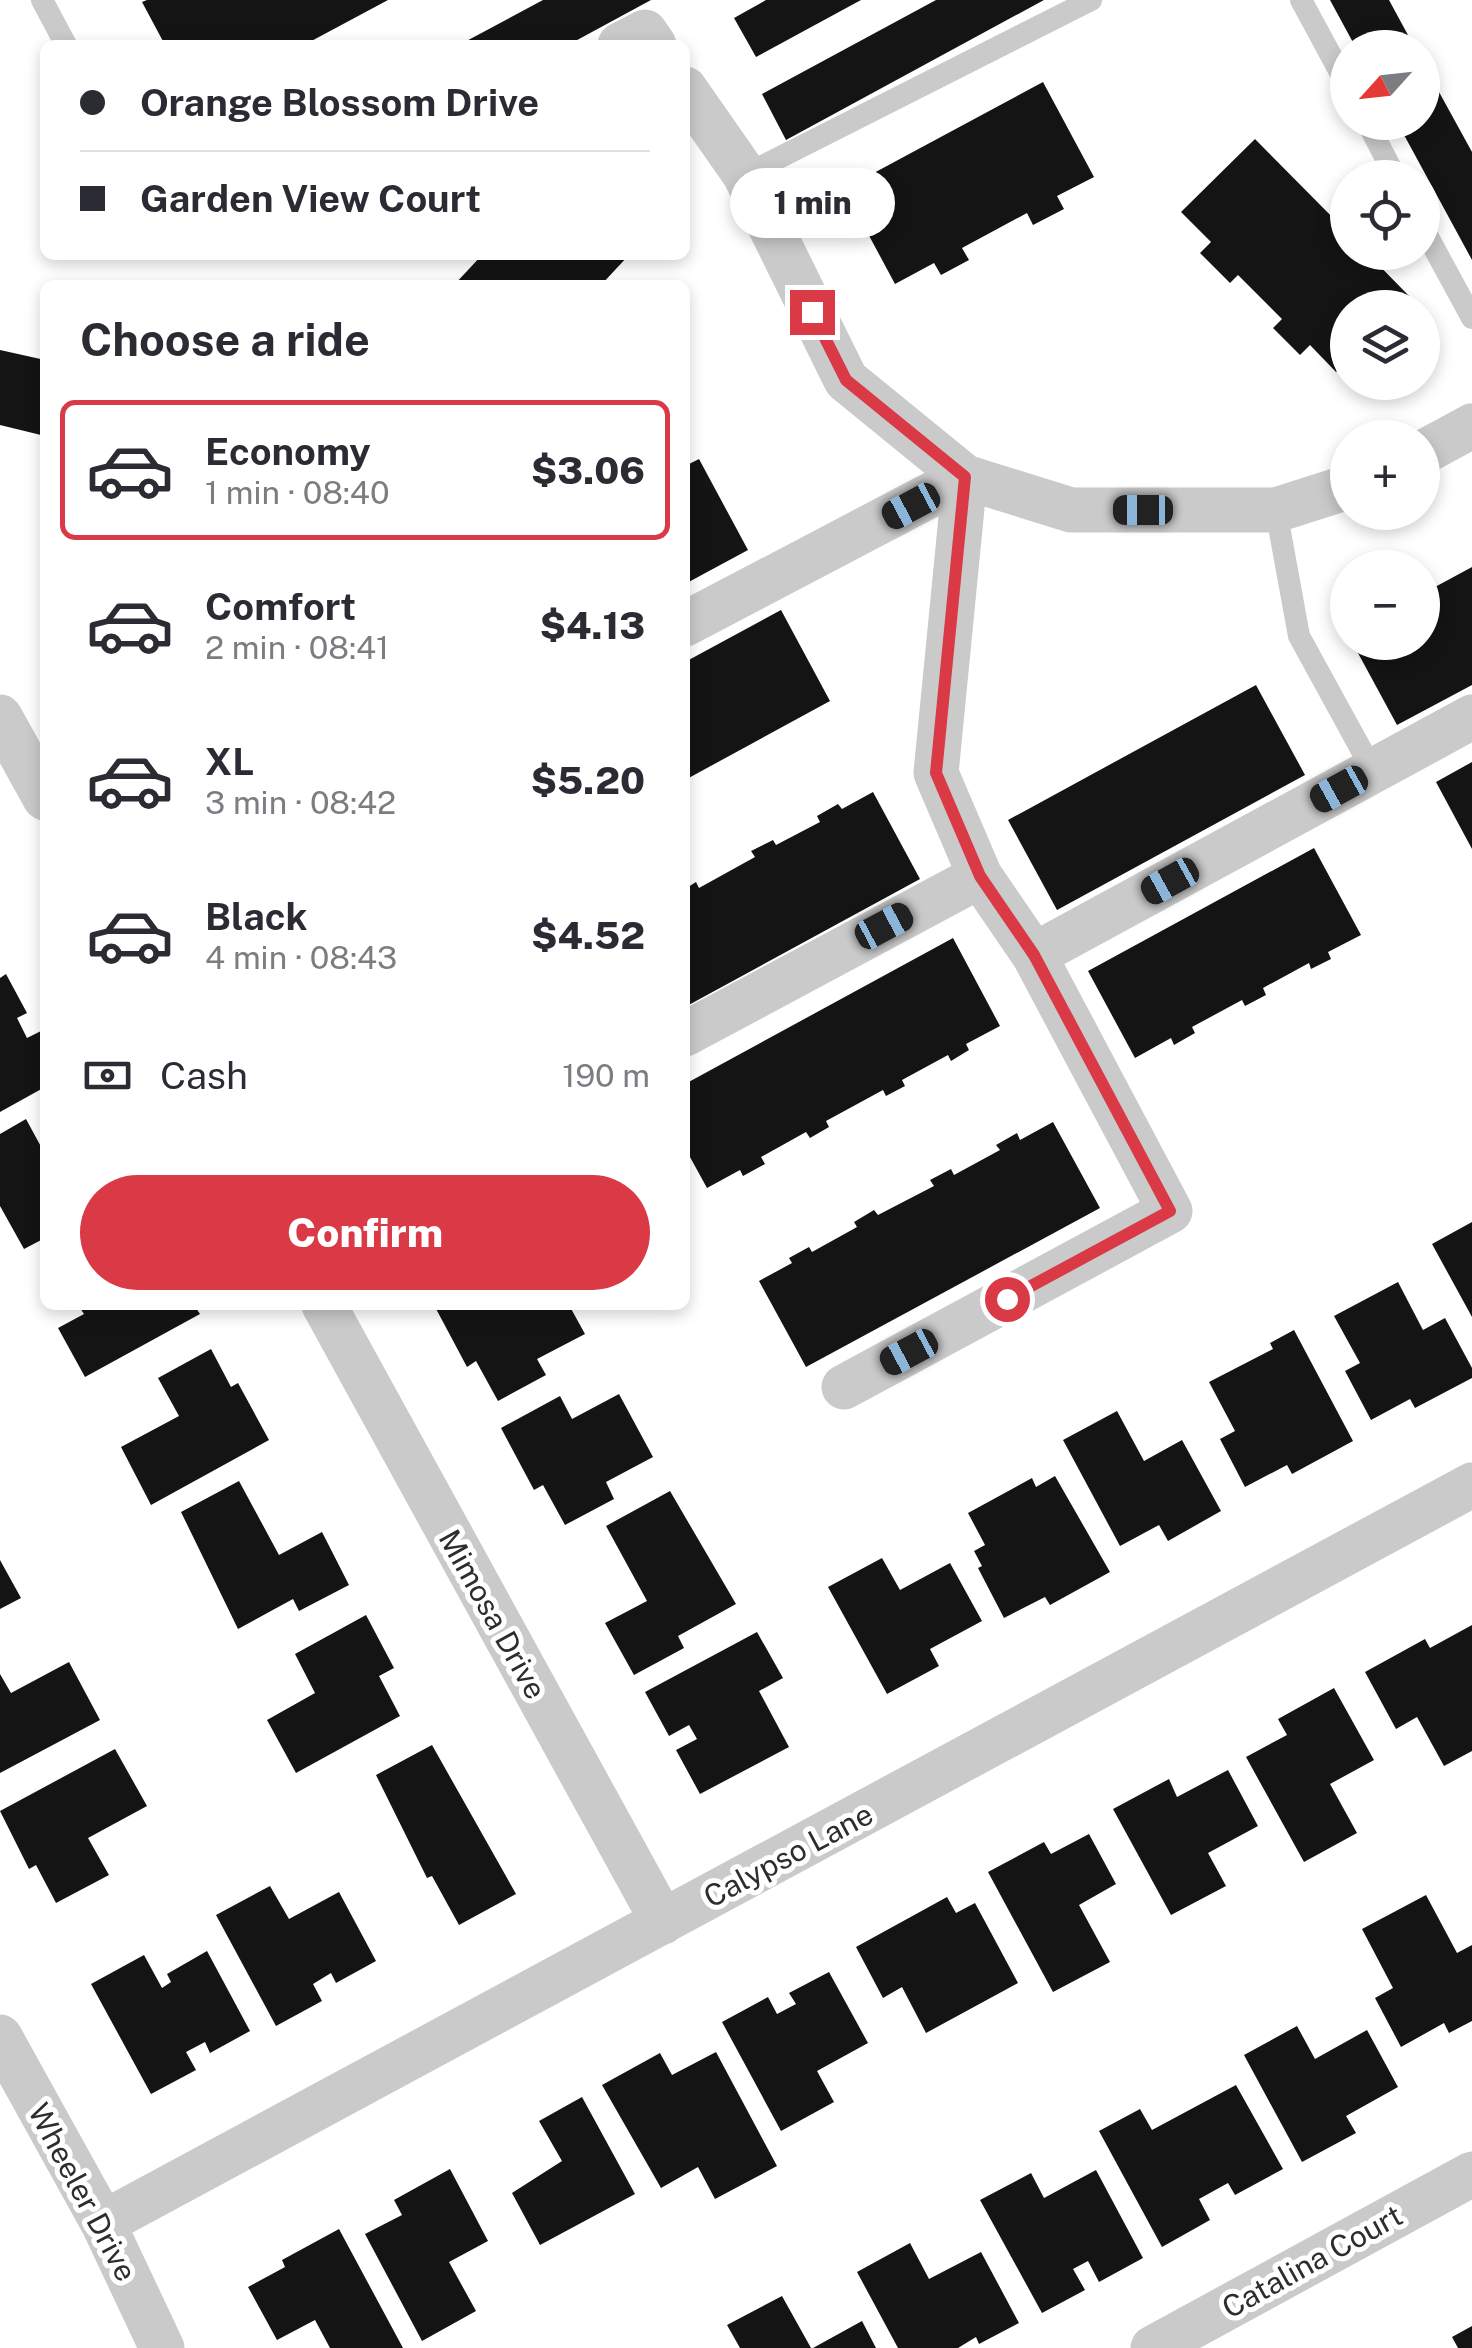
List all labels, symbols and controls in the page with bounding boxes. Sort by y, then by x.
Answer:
north arrow [1330,30,1440,140]
map controls [1330,30,1440,660]
text: Orange Blossom Drive [140,80,539,125]
button: locate [1330,160,1440,270]
callout: 1 min [730,167,894,237]
text: Garden View Court [140,176,481,221]
text: 1 min [773,184,852,221]
route end [790,290,835,335]
button: layers [1330,290,1440,400]
text: Choose a ride [80,313,370,366]
button: + [1330,420,1440,530]
icon: car [85,425,175,515]
text: Economy [205,429,371,474]
text: $3.06 [531,448,645,493]
text: 1 min · 08:40 [205,474,390,511]
car [877,479,945,533]
car [1113,495,1173,525]
button: − [1330,550,1440,660]
icon: car [85,580,175,670]
text: Comfort [205,584,356,629]
text: $4.13 [540,603,645,648]
text: 2 min · 08:41 [205,629,389,666]
icon: car [85,735,175,825]
text: XL [205,739,254,784]
text: $5.20 [531,758,645,803]
car [1305,761,1373,817]
text: 3 min · 08:42 [205,784,396,821]
car [1136,853,1204,909]
icon: car [85,890,175,980]
text: Black [205,894,308,939]
car [850,899,918,953]
text: $4.52 [531,913,645,958]
text: 4 min · 08:43 [205,939,397,976]
icon: cash [80,1048,135,1103]
text: Cash [160,1053,248,1098]
text: 190 m [562,1057,650,1094]
button: Confirm [80,1175,650,1290]
route start [985,1277,1030,1322]
car [875,1325,943,1379]
street label: Mimosa Drive [432,1523,554,1705]
street label: Calypso Lane [697,1795,879,1915]
street label: Wheeler Drive [21,2097,145,2287]
street label: Catalina Court [1216,2197,1408,2325]

